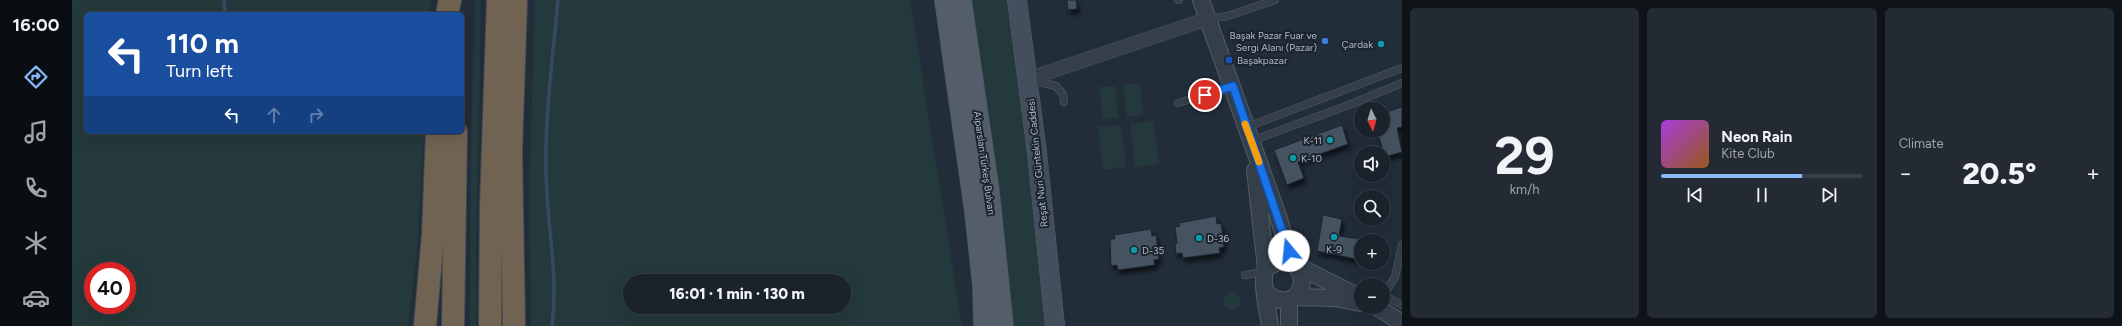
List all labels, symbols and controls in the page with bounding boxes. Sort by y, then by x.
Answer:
text: 16:00 [13,14,59,36]
text: 110 m [166,26,239,60]
icon: left [100,28,152,80]
place label: Başak Pazar Fuar ve Sergi Alanı (Pazar) [1230,29,1318,54]
marker: Başak Pazar Fuar ve Sergi Alanı (Pazar) [1320,36,1330,46]
place label: Çardak [1342,38,1373,51]
marker: Çardak [1376,39,1386,49]
place label: Başakpazar [1237,54,1288,67]
marker: Başakpazar [1224,55,1234,65]
text: Turn left [166,60,233,82]
icon: directions [22,63,50,91]
pin [1188,78,1222,112]
icon: arrive [1194,84,1216,106]
street label: Reşat Nuri Güntekin Caddesi [1024,98,1051,228]
north arrow [1354,102,1390,138]
map controls [1354,102,1390,314]
icon: left [221,104,243,126]
icon: ahead [263,104,285,126]
icon: right [305,104,327,126]
street label: Alparslan Türkeş Bulvarı [971,110,998,216]
icon: music [22,118,50,146]
text: 29 [1495,125,1555,187]
text: Neon Rain [1721,128,1792,146]
place label: K-11 [1303,134,1322,147]
marker: K-11 [1325,135,1335,145]
text: Climate [1899,136,1944,151]
button: sound [1354,146,1390,182]
text: Kite Club [1721,146,1775,161]
place label: K-10 [1301,152,1322,165]
marker: K-10 [1288,153,1298,163]
text: 20.5° [1962,155,2036,192]
text: − [1899,160,1912,187]
text: + [2086,160,2100,187]
icon: phone [22,174,50,202]
text: km/h [1510,182,1540,197]
icon: previous [1684,184,1706,206]
icon: pause [1751,184,1773,206]
icon: next [1818,184,1840,206]
button: search [1354,190,1390,226]
icon: climate [22,229,50,257]
position arrow [1268,230,1310,272]
place label: D-36 [1207,232,1229,245]
marker: K-9 [1329,232,1339,242]
marker: D-36 [1194,233,1204,243]
button: + [1354,234,1390,270]
place label: K-9 [1326,243,1342,256]
place label: D-35 [1142,244,1164,257]
marker: D-35 [1129,245,1139,255]
speed limit sign: 40 [84,262,136,314]
button: − [1354,278,1390,314]
icon: car [22,284,50,312]
text: 16:01 · 1 min · 130 m [669,285,805,303]

